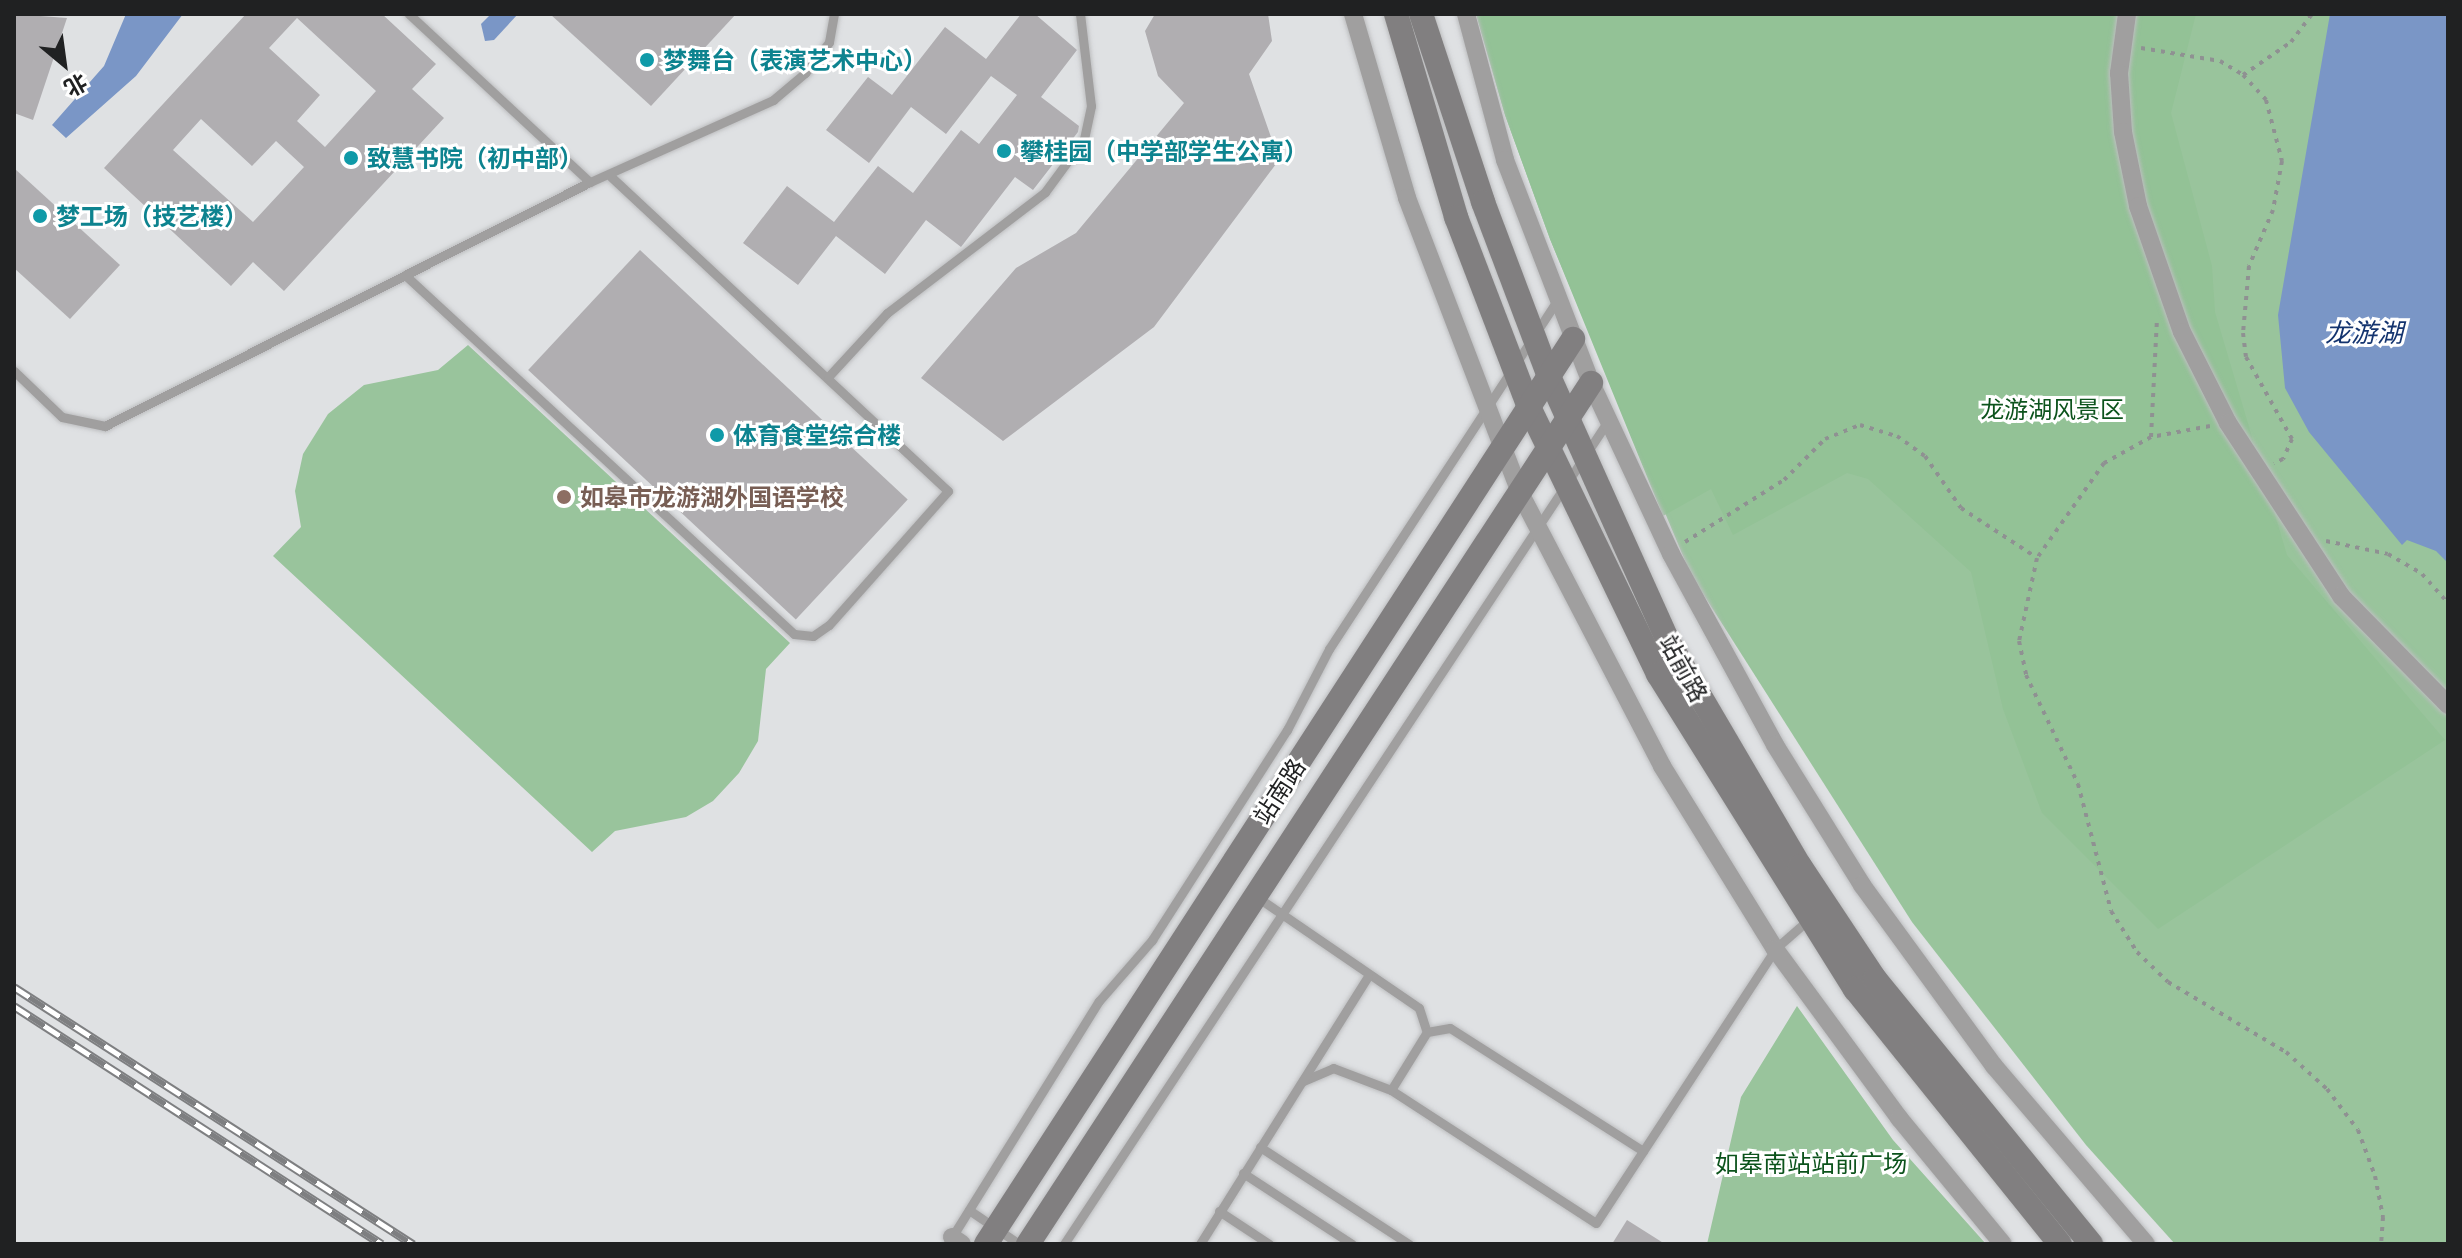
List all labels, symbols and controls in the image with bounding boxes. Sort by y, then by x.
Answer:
north arrow [24,24,104,104]
place label: 梦舞台（表演艺术中心） [663,46,927,74]
marker: 梦舞台（表演艺术中心） [638,51,656,69]
text: 北 [60,68,92,103]
place label: 攀桂园（中学部学生公寓） [1020,137,1308,165]
marker: 攀桂园（中学部学生公寓） [995,142,1013,160]
place label: 致慧书院（初中部） [367,144,583,172]
marker: 致慧书院（初中部） [342,149,360,167]
place label: 梦工场（技艺楼） [56,202,248,230]
marker: 梦工场（技艺楼） [31,207,49,225]
water label: 龙游湖 [2325,317,2403,349]
park label: 龙游湖风景区 [1980,395,2124,423]
place label: 体育食堂综合楼 [733,421,901,449]
marker: 体育食堂综合楼 [708,426,726,444]
place label: 如皋市龙游湖外国语学校 [580,483,844,511]
marker: 如皋市龙游湖外国语学校 [555,488,573,506]
street label: 站前路 [1654,630,1714,706]
street label: 站南路 [1247,753,1311,829]
park label: 如皋南站站前广场 [1715,1149,1907,1177]

